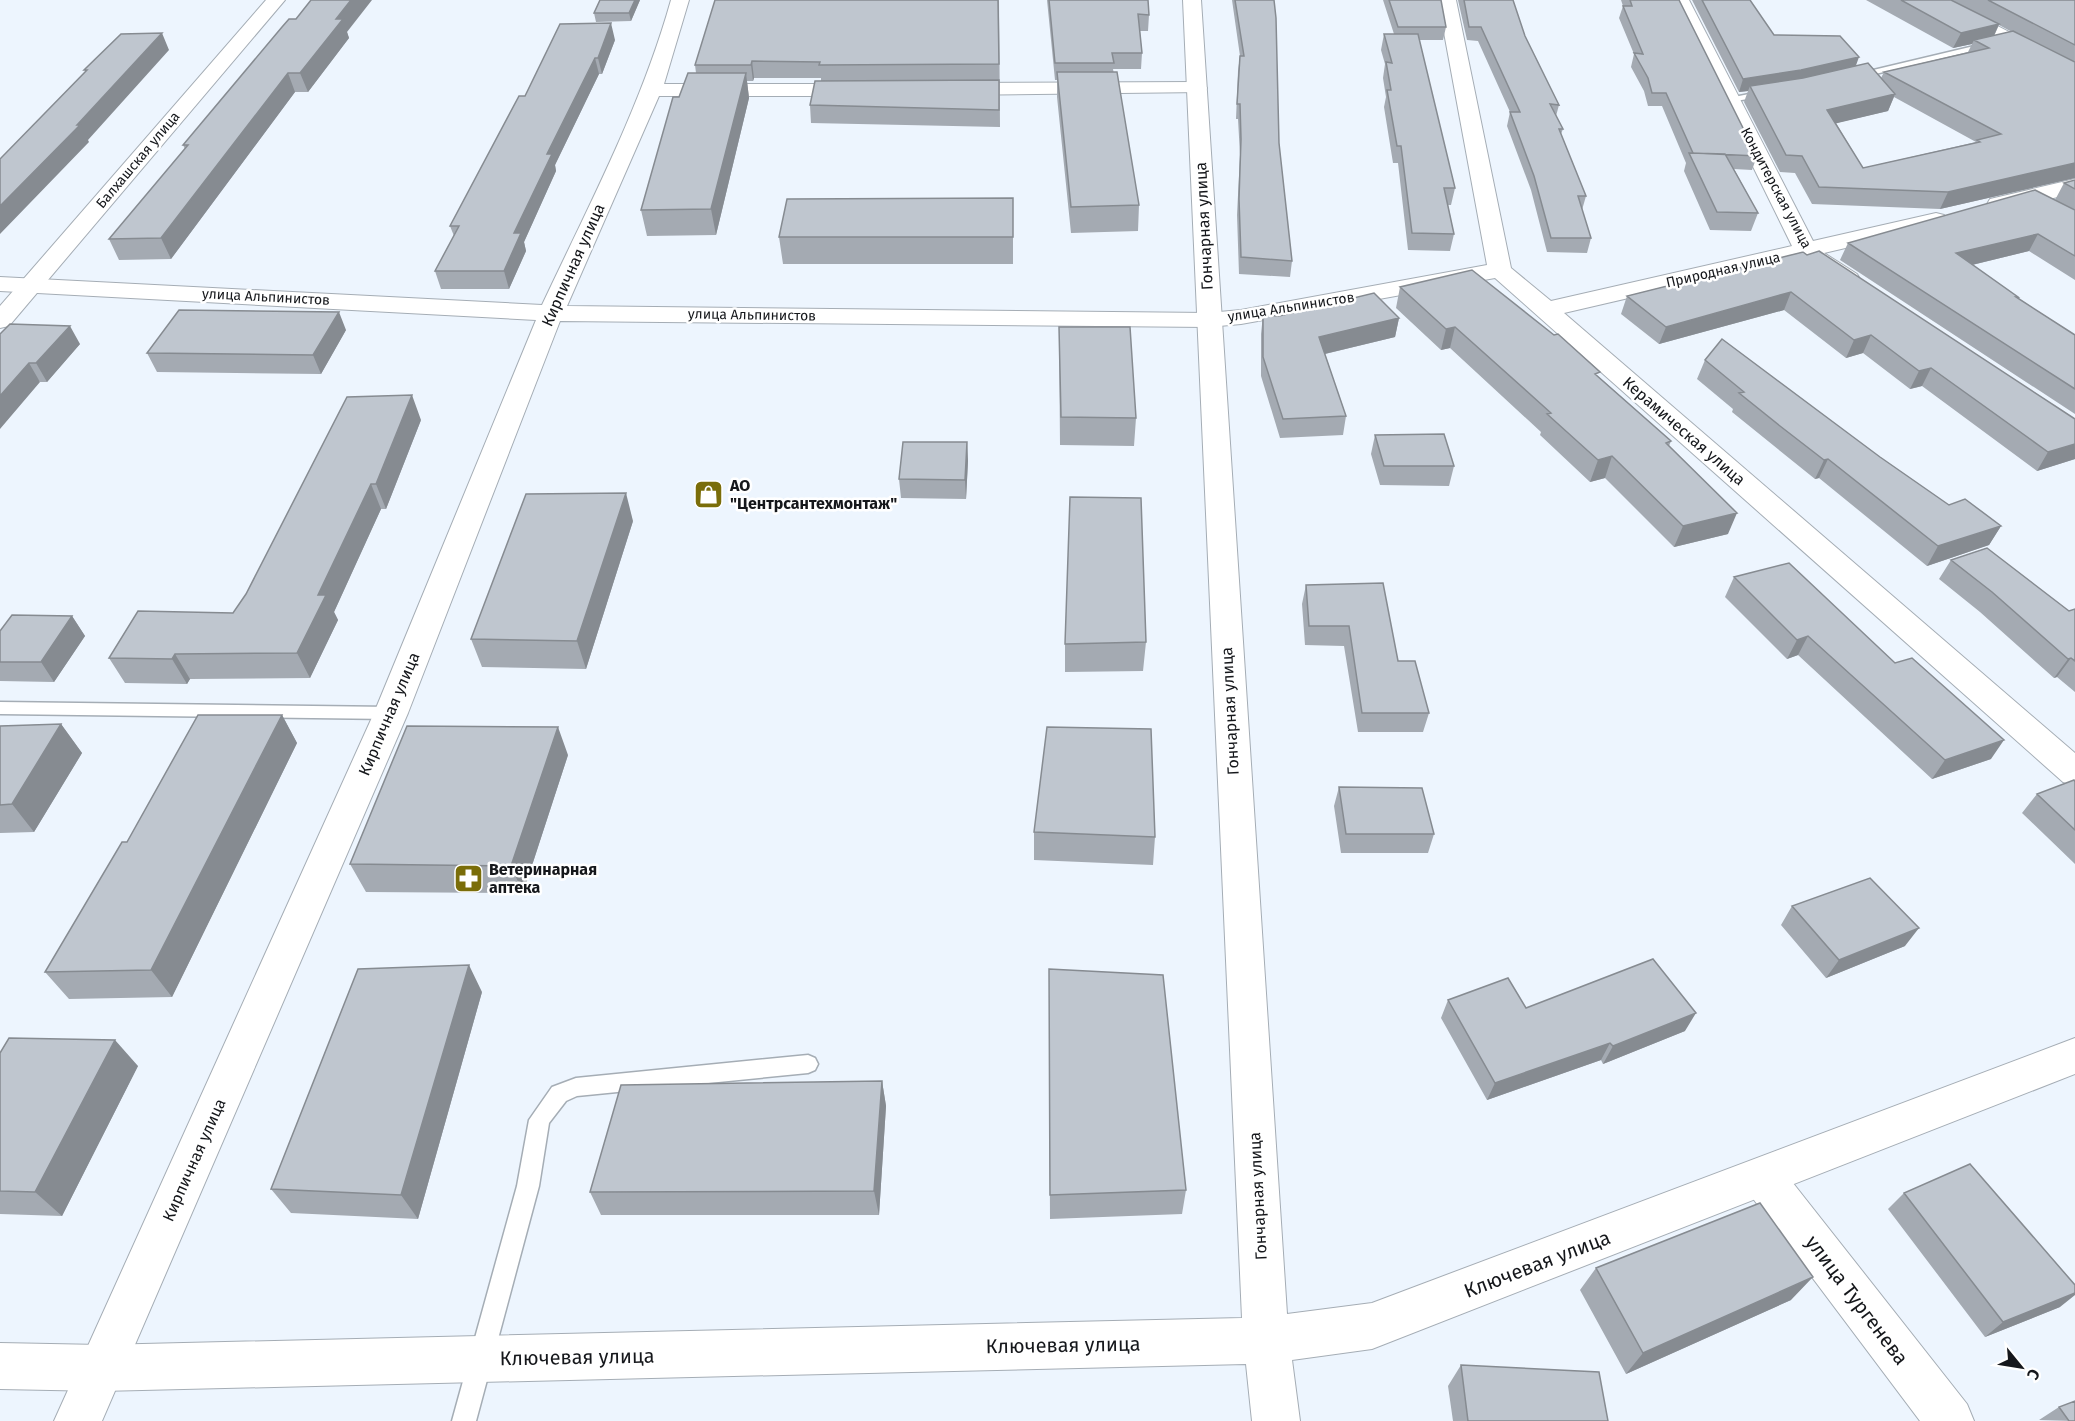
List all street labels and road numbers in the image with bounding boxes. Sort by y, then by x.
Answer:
street label: Балхашская улица [93,108,183,212]
street label: Кондитерская улица [1737,125,1815,251]
street label: Гончарная улица [1191,161,1217,291]
street label: Кирпичная улица [537,201,609,329]
street label: Природная улица [1664,249,1782,291]
street label: улица Альпинистов [202,285,331,309]
street label: улица Альпинистов [1226,289,1356,325]
street label: улица Альпинистов [688,305,816,325]
street label: Керамическая улица [1619,373,1749,489]
street label: Гончарная улица [1217,646,1243,776]
street label: Кирпичная улица [354,649,424,779]
street label: Кирпичная улица [158,1096,230,1224]
street label: Гончарная улица [1245,1131,1271,1261]
street label: Ключевая улица [1460,1225,1614,1303]
street label: улица Тургенева [1800,1230,1914,1370]
street label: Ключевая улица [985,1332,1141,1358]
street label: Ключевая улица [499,1344,655,1370]

